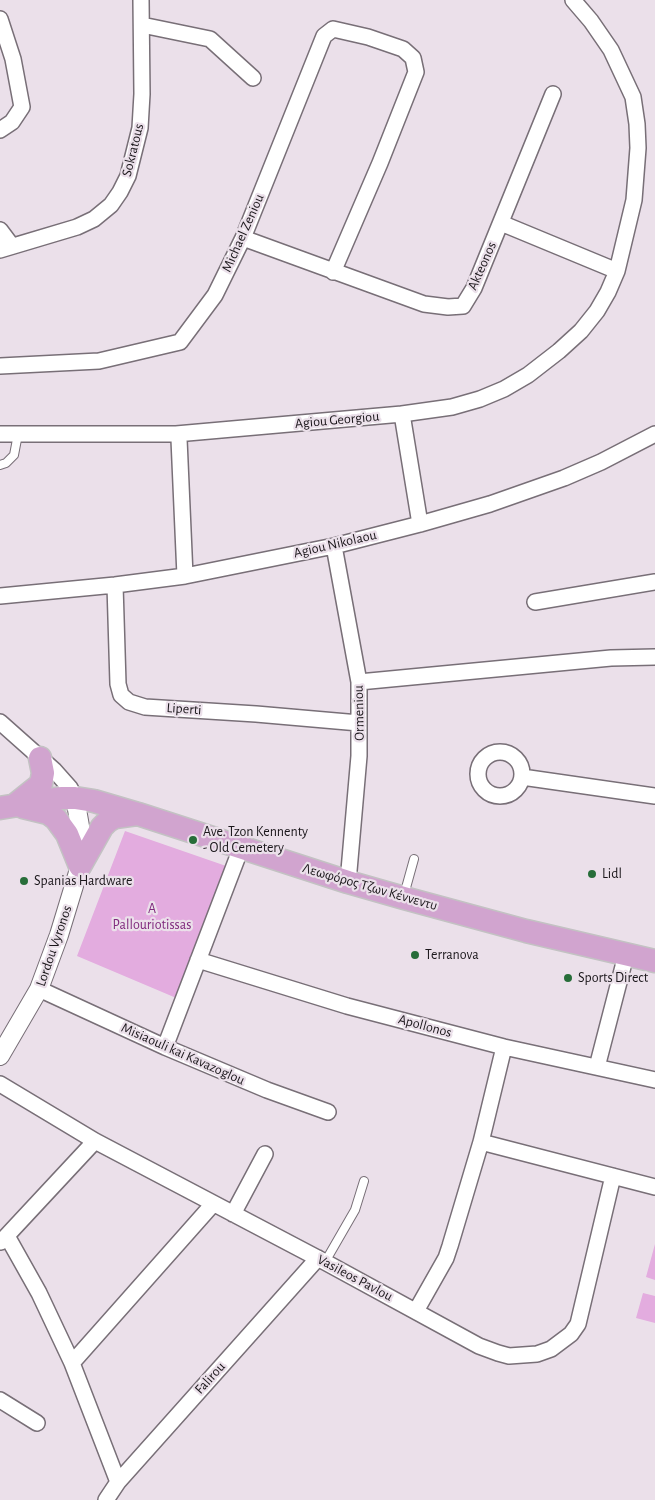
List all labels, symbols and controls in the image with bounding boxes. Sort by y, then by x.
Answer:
street label: Sokratous [118,122,148,178]
street label: Michael Zeniou [218,191,268,275]
street label: Akteonos [464,239,500,293]
street label: Agiou Georgiou [294,408,380,432]
street label: Agiou Nikolaou [292,526,378,562]
street label: Ormeniou [350,685,368,741]
street label: Liperti [166,699,202,719]
place label: Ave. Tzon Kennenty - Old Cemetery [203,824,308,856]
marker: Ave. Tzon Kennenty - Old Cemetery [187,834,199,846]
street label: Λεωφόρος Τζων Κέννεντυ [301,860,439,914]
place label: Lidl [602,866,622,882]
marker: Lidl [586,868,598,880]
place label: Spanias Hardware [34,873,133,889]
marker: Spanias Hardware [18,875,30,887]
park label: A Pallouriotissas [113,901,191,934]
street label: Lordou Vyronos [32,903,76,989]
place label: Terranova [425,947,479,963]
marker: Terranova [409,949,421,961]
place label: Sports Direct [578,970,648,986]
marker: Sports Direct [562,972,574,984]
street label: Apollonos [396,1011,454,1041]
street label: Misiaouli kai Kavazoglou [119,1019,247,1089]
street label: Vasileos Pavlou [314,1251,396,1305]
street label: Falirou [191,1358,229,1398]

